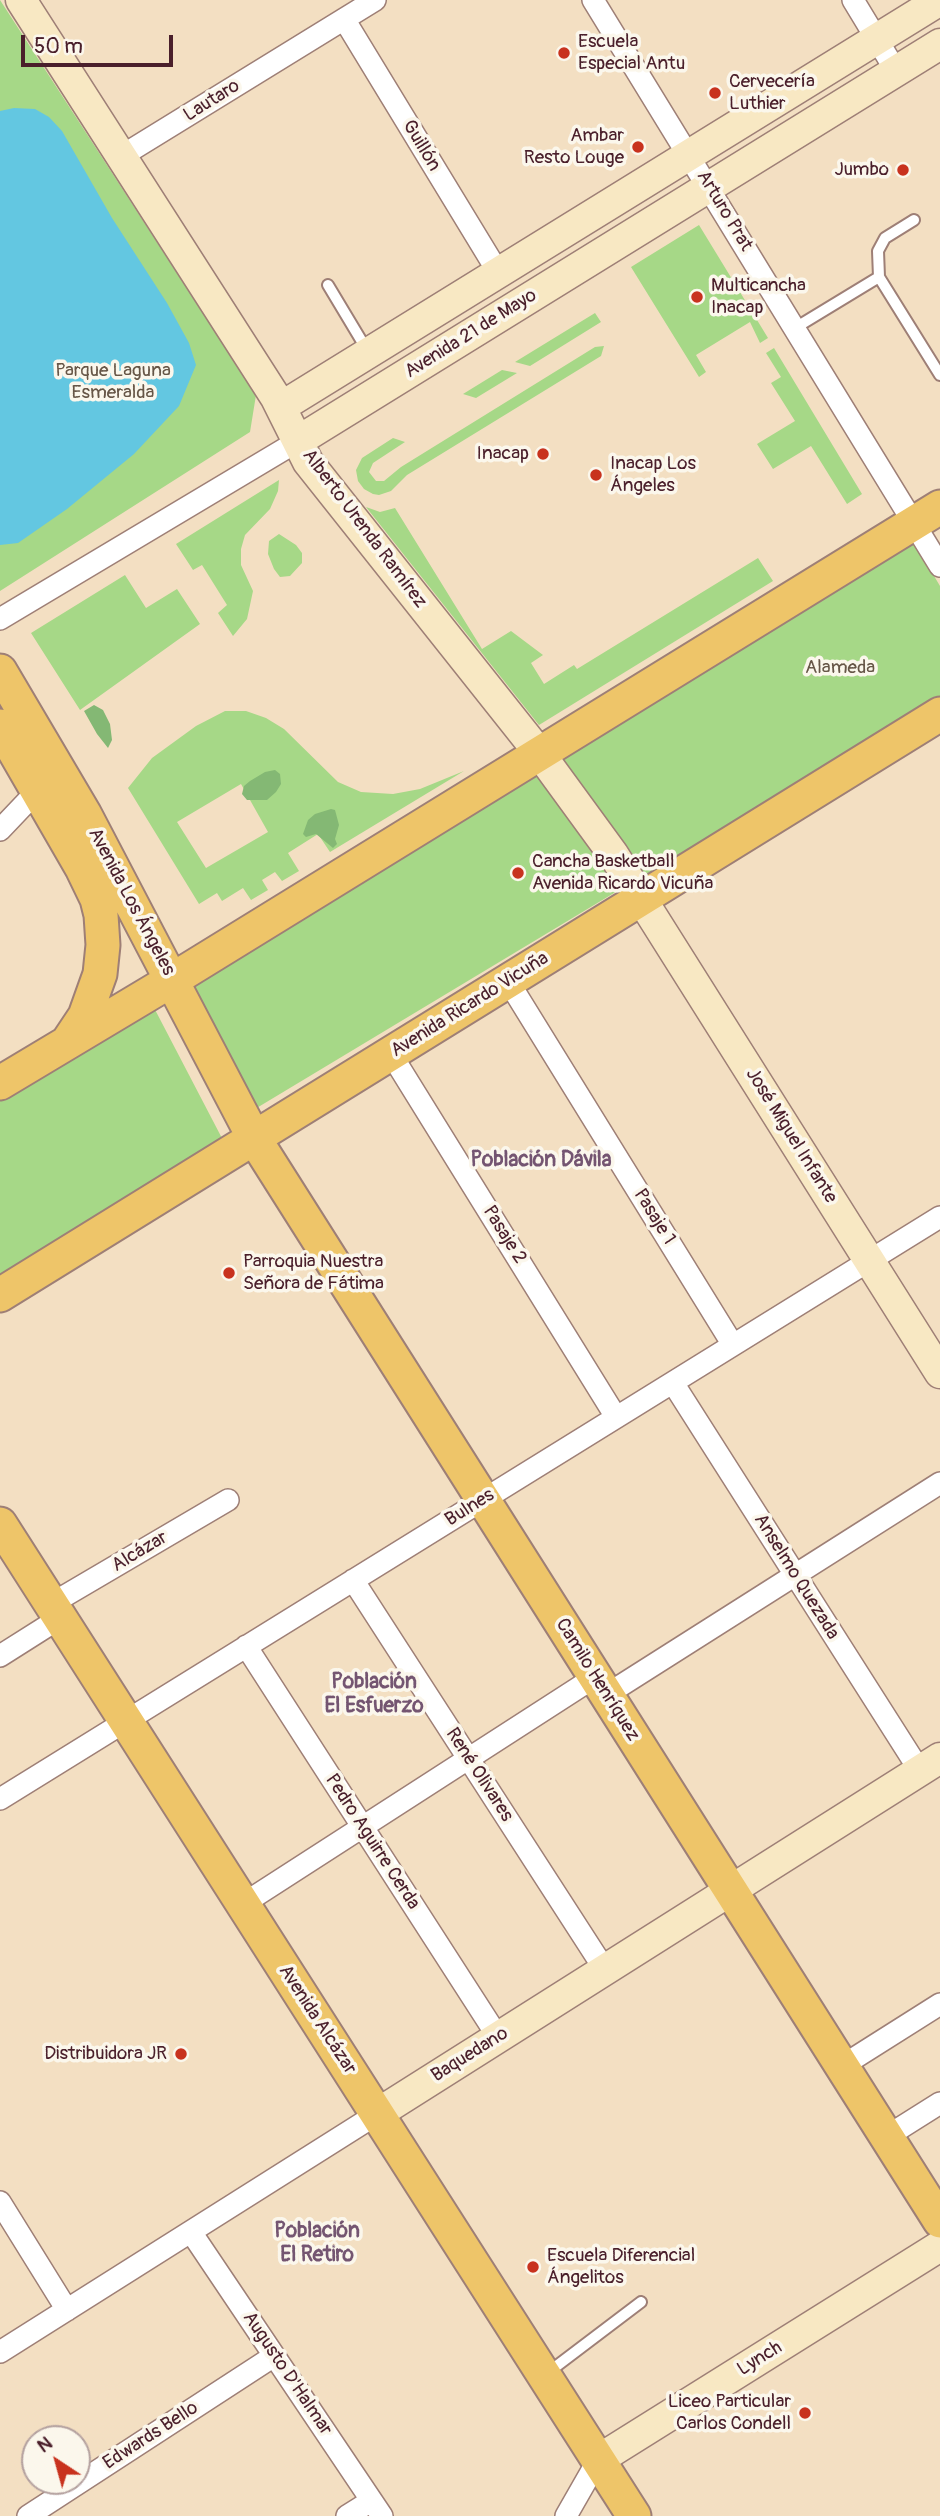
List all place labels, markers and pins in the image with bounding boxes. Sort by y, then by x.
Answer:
place label: Escuela Especial Antu [578,31,685,75]
marker: Escuela Especial Antu [556,45,572,61]
place label: Cervecería Luthier [729,71,815,115]
marker: Cervecería Luthier [707,85,723,101]
place label: Ambar Resto Louge [524,125,624,169]
marker: Ambar Resto Louge [630,139,646,155]
place label: Jumbo [835,159,889,181]
marker: Jumbo [895,162,911,178]
place label: Multicancha Inacap [711,275,806,319]
marker: Multicancha Inacap [689,289,705,305]
place label: Inacap [477,443,529,465]
marker: Inacap [535,446,551,462]
place label: Inacap Los Ángeles [610,453,696,497]
marker: Inacap Los Ángeles [588,467,604,483]
place label: Cancha Basketball Avenida Ricardo Vicuña [532,851,713,895]
marker: Cancha Basketball Avenida Ricardo Vicuña [510,865,526,881]
place label: Parroquia Nuestra Señora de Fátima [243,1251,384,1295]
marker: Parroquia Nuestra Señora de Fátima [221,1265,237,1281]
place label: Distribuidora JR [44,2043,167,2065]
marker: Distribuidora JR [173,2046,189,2062]
place label: Escuela Diferencial Ángelitos [547,2245,695,2289]
marker: Escuela Diferencial Ángelitos [525,2259,541,2275]
place label: Liceo Particular Carlos Condell [668,2391,791,2435]
marker: Liceo Particular Carlos Condell [797,2405,813,2421]

